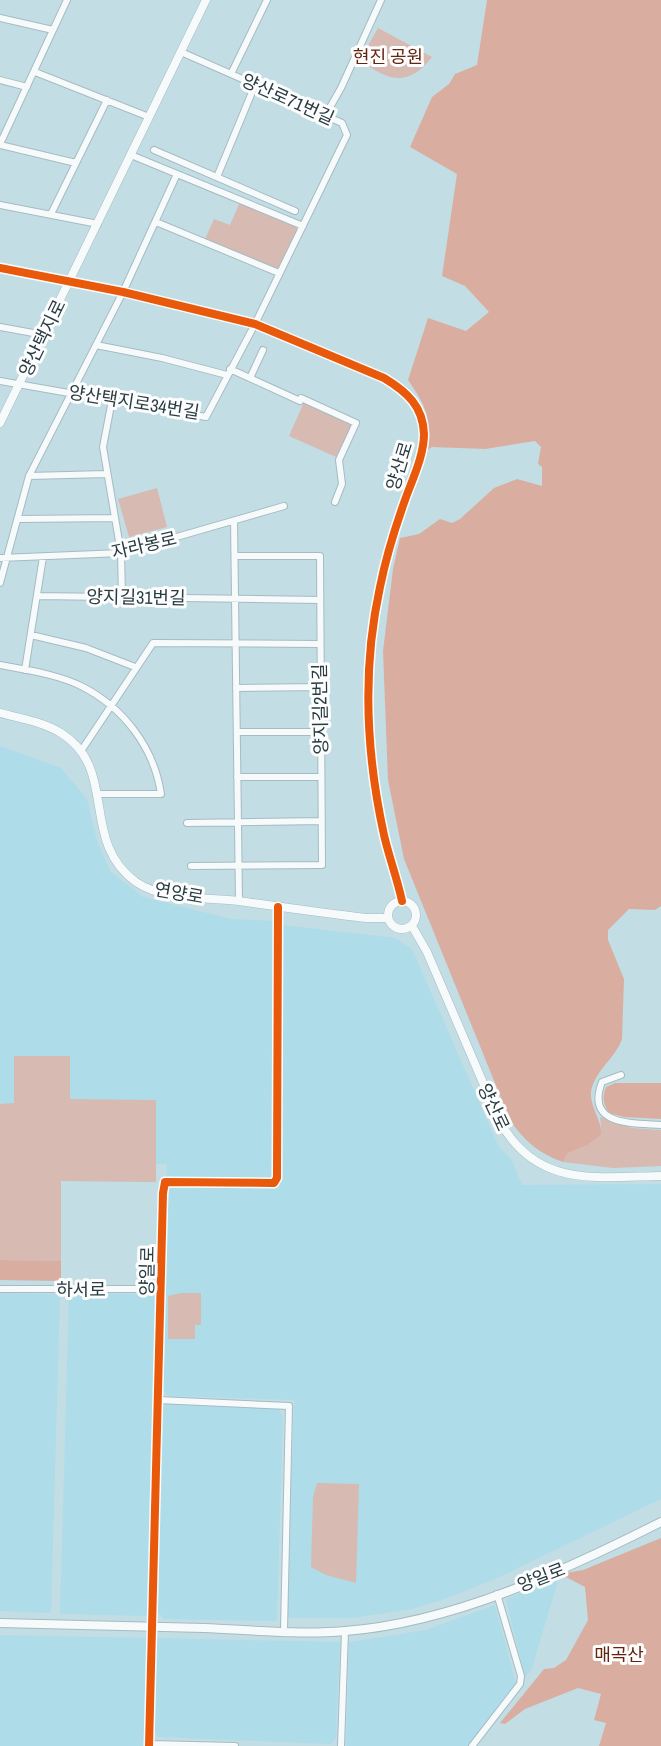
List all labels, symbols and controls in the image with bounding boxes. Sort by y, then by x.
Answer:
park label: 현진 공원 [353,44,423,69]
street label: 양산로71번길 [238,67,338,131]
street label: 양산택지로 [13,295,71,381]
street label: 양산택지로34번길 [67,379,201,425]
street label: 양산로 [380,439,418,493]
street label: 자라봉로 [109,525,179,565]
street label: 양지길31번길 [86,584,186,610]
street label: 양지길2번길 [307,663,333,755]
street label: 연양로 [152,876,206,910]
street label: 양산로 [472,1079,516,1135]
street label: 양일로 [134,1246,160,1296]
street label: 하서로 [56,1277,106,1302]
street label: 양일로 [513,1556,569,1598]
park label: 매곡산 [594,1642,644,1667]

